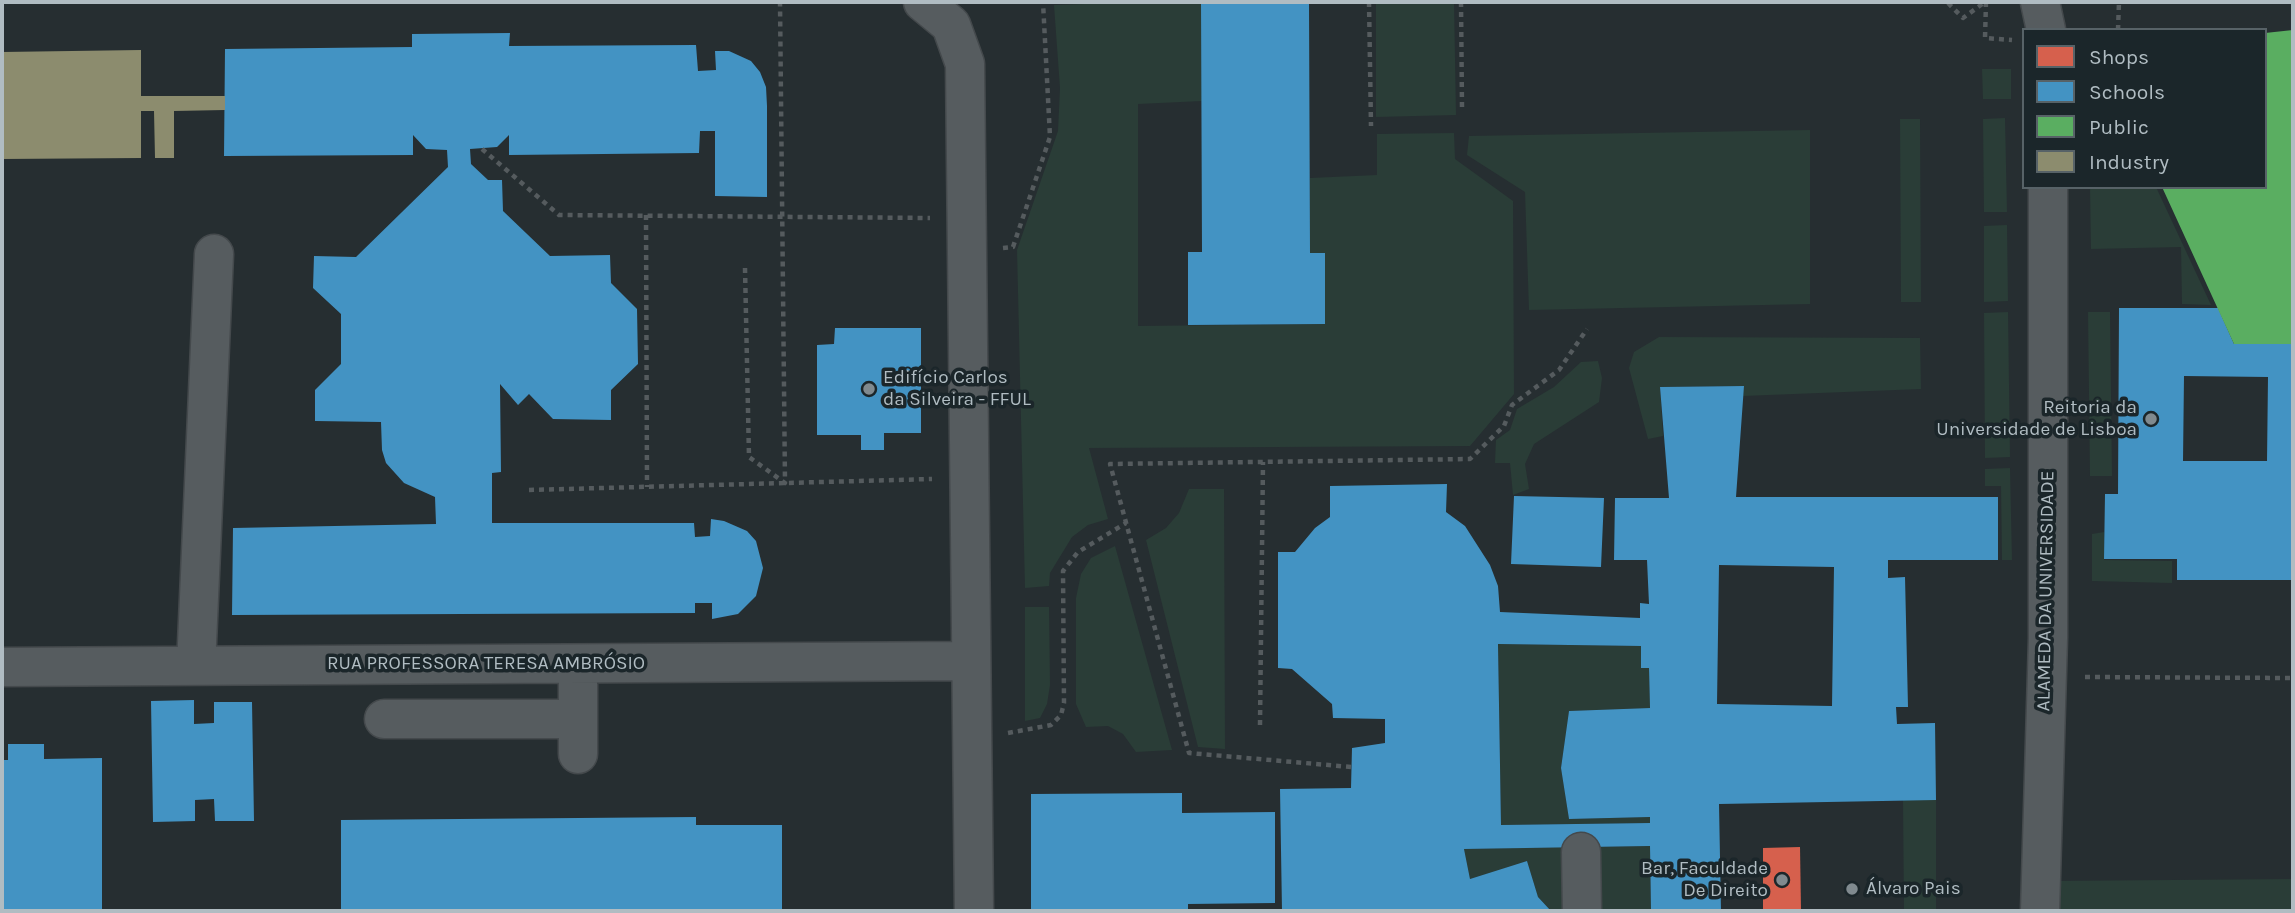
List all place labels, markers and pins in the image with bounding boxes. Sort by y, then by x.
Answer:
place label: Edifício Carlos da Silveira - FFUL [883,367,1031,411]
marker: Edifício Carlos da Silveira - FFUL [861,381,877,397]
place label: Reitoria da Universidade de Lisboa [1936,397,2137,441]
marker: Reitoria da Universidade de Lisboa [2143,411,2159,427]
place label: Bar, Faculdade De Direito [1641,858,1768,902]
marker: Bar, Faculdade De Direito [1774,872,1790,888]
place label: Álvaro Pais [1866,878,1961,900]
marker: Álvaro Pais [1844,881,1860,897]

